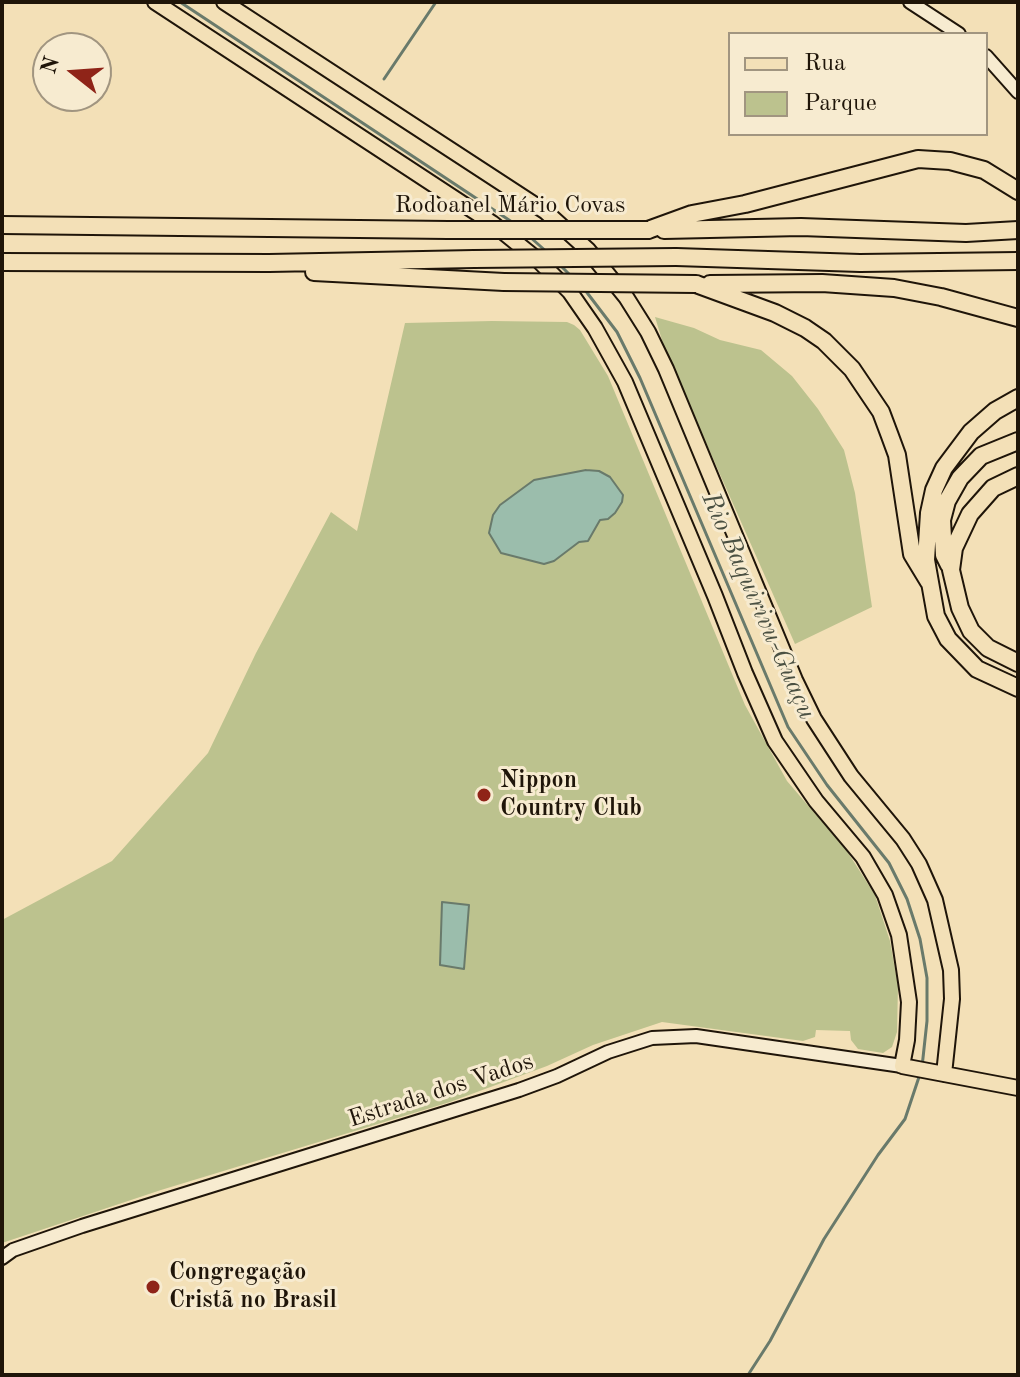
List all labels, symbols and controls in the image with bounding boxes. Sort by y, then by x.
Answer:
north arrow [32,32,112,112]
legend [728,32,988,136]
text: Rua [804,52,846,76]
text: N [38,54,64,77]
text: Parque [804,92,877,116]
street label: Rodoanel Mário Covas [395,192,625,220]
water label: Rio Baquirivu-Guaçu [694,488,822,724]
place label: Nippon Country Club [500,767,642,823]
marker: Nippon Country Club [475,786,493,804]
street label: Estrada dos Vados [345,1047,537,1135]
place label: Congregação Cristã no Brasil [169,1259,337,1315]
marker: Congregação Cristã no Brasil [144,1278,162,1296]

